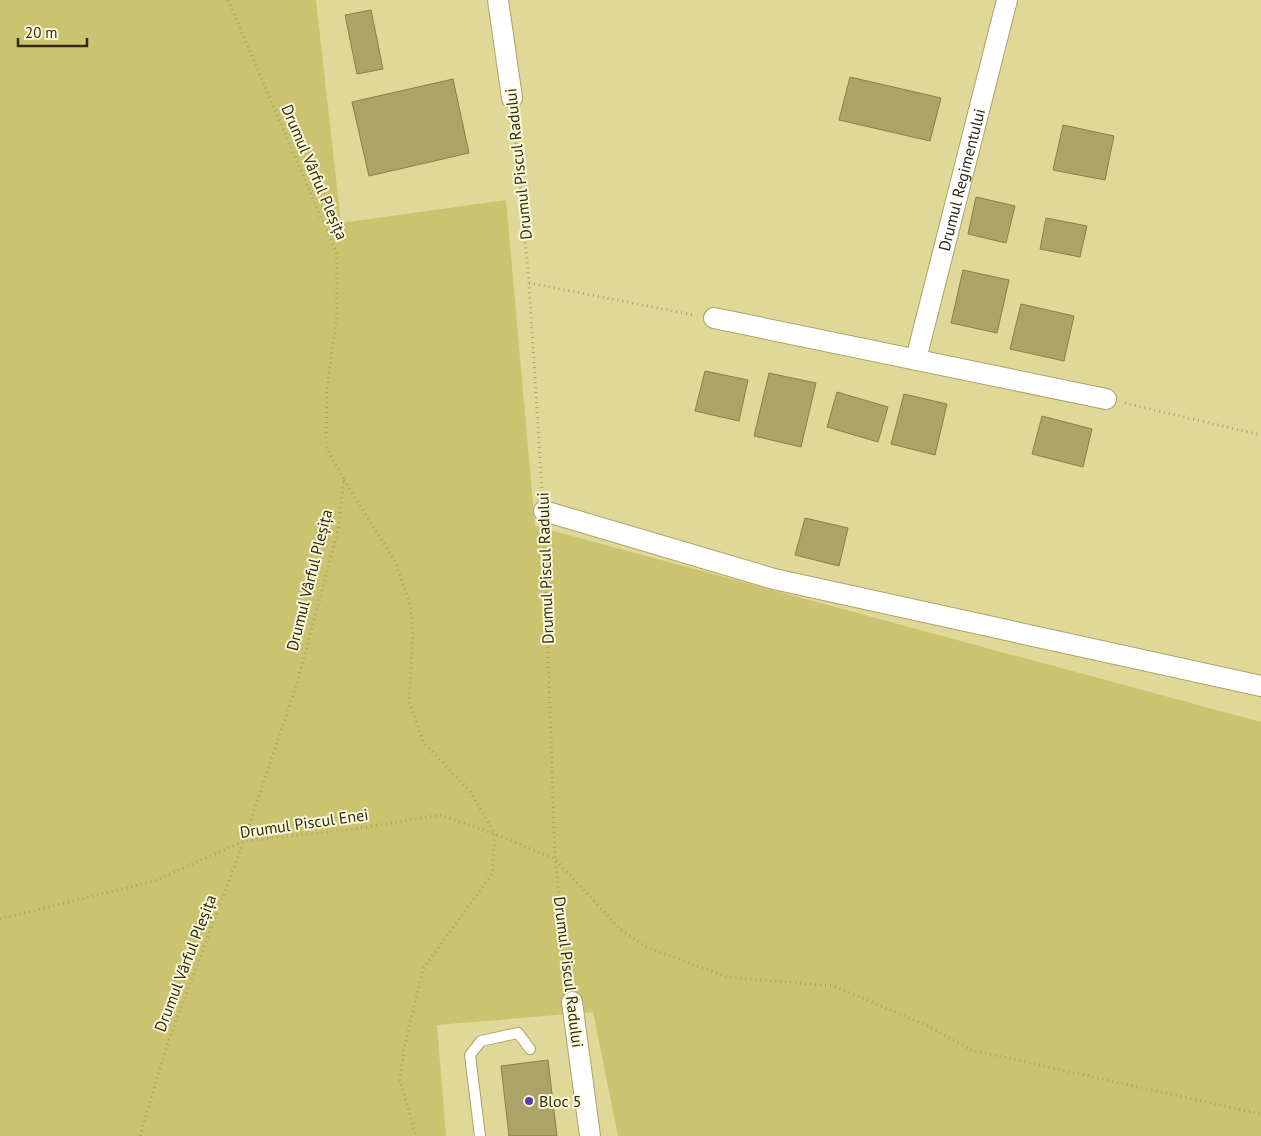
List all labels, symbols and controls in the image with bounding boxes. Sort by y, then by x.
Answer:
scale bar [18,15,86,47]
text: 20 m [25,23,58,42]
street label: Drumul Piscul Radului [500,87,536,241]
street label: Drumul Vârful Pleșița [277,101,353,243]
street label: Drumul Regimentului [934,106,989,253]
street label: Drumul Piscul Radului [532,492,558,644]
street label: Drumul Vârful Pleșița [282,507,336,653]
street label: Drumul Piscul Enei [238,804,370,842]
street label: Drumul Vârful Pleșița [150,892,220,1034]
street label: Drumul Piscul Radului [550,895,588,1049]
place label: Bloc 5 [539,1091,581,1111]
marker: Bloc 5 [523,1095,535,1107]

